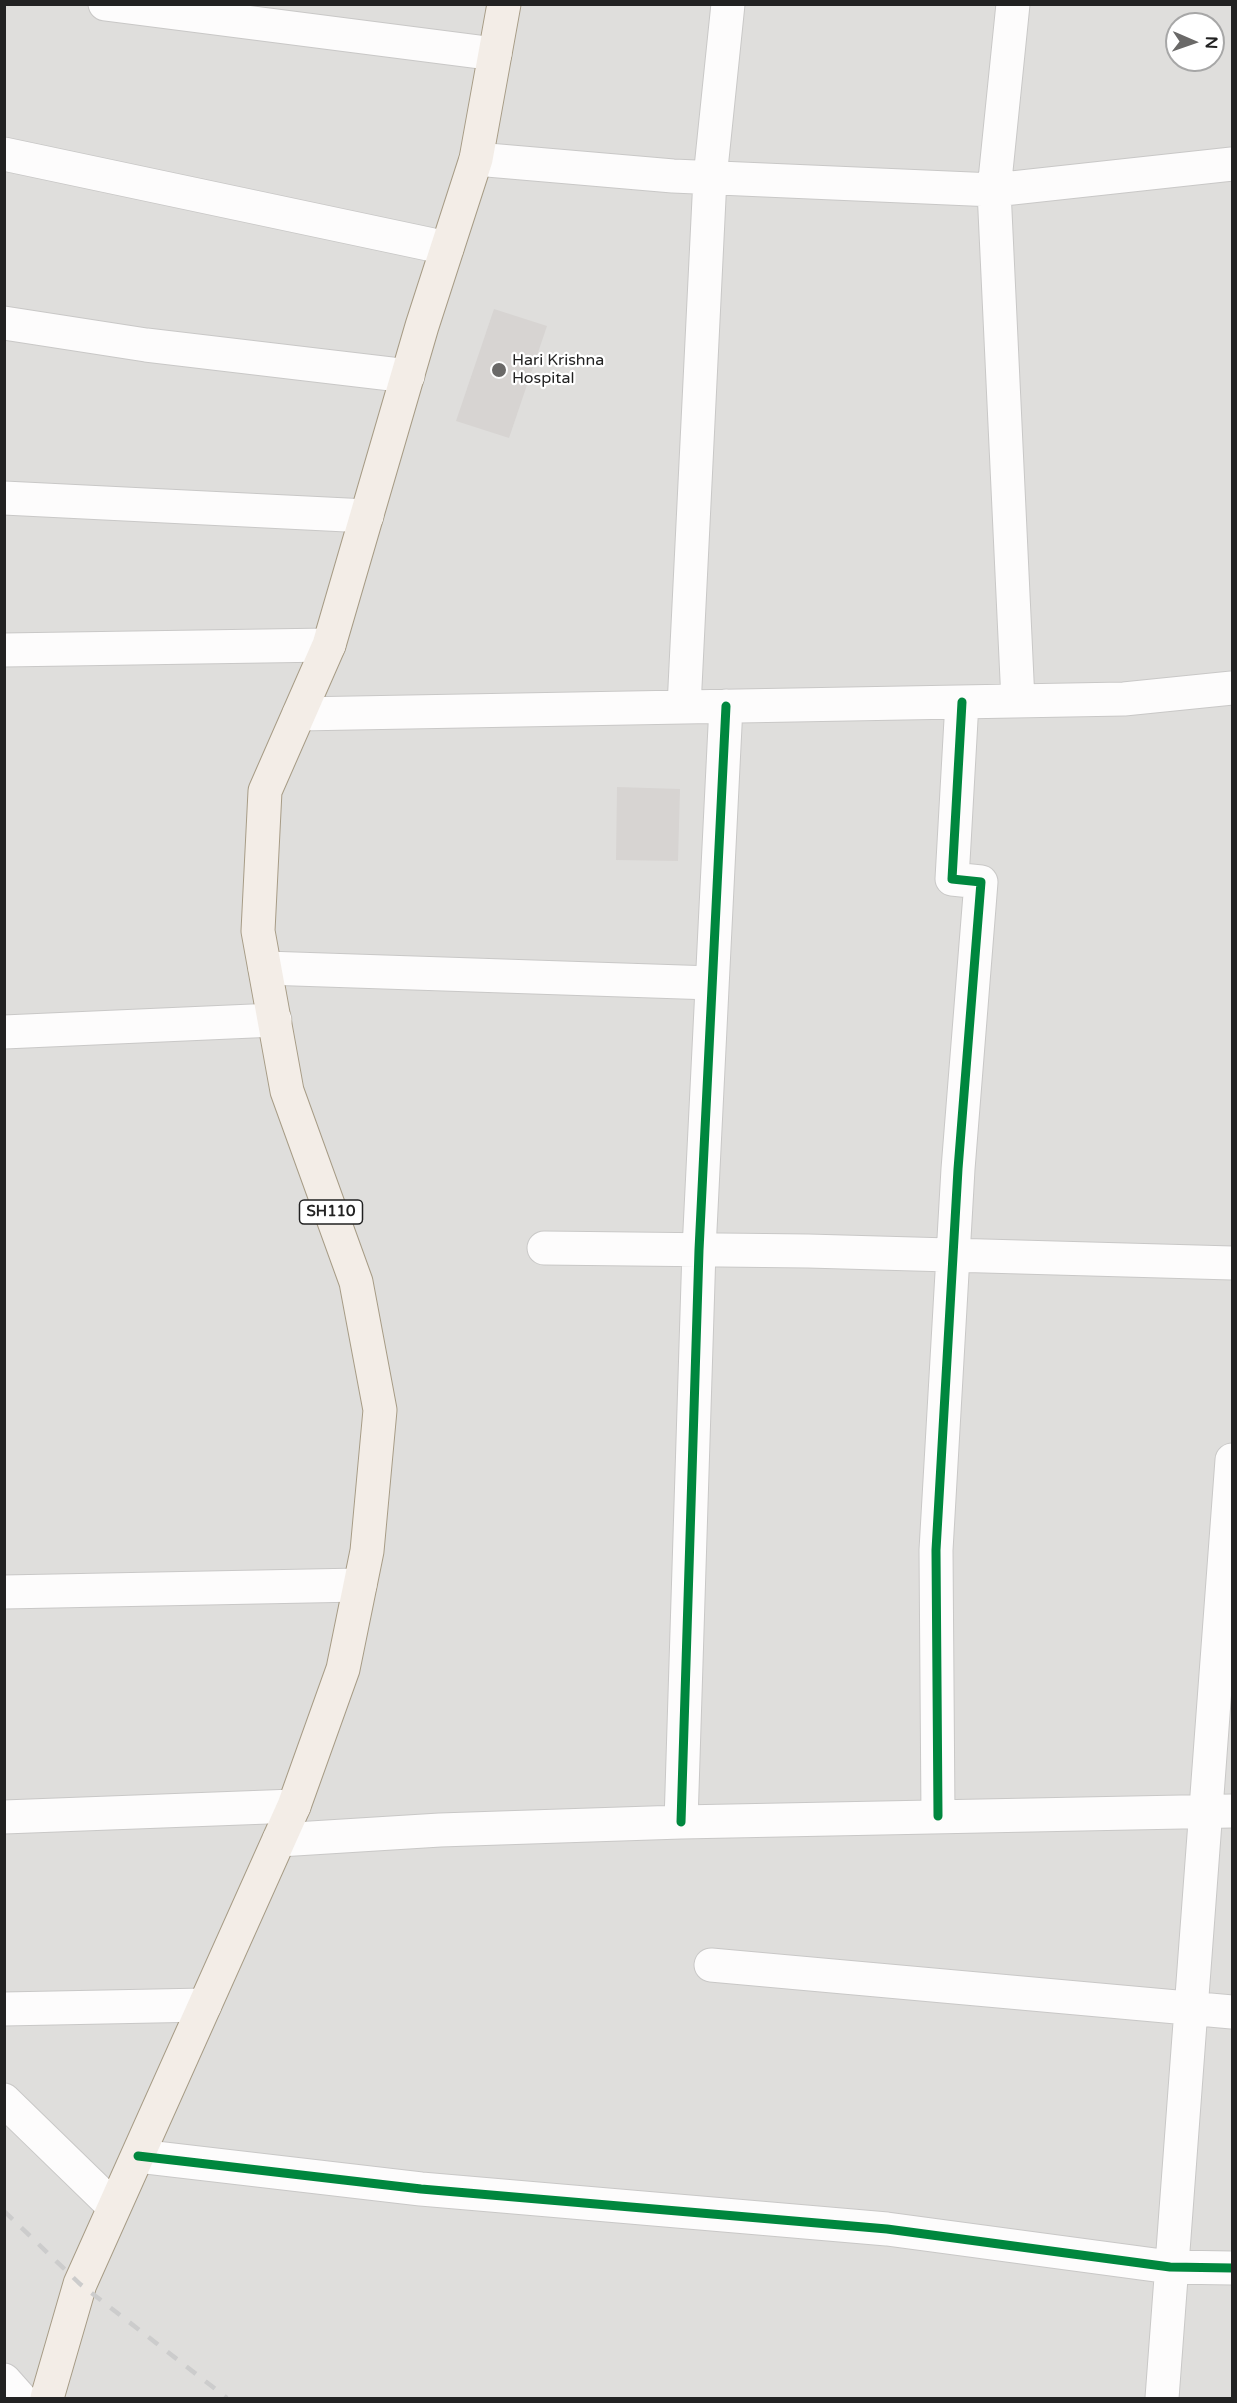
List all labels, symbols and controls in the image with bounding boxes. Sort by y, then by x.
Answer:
north arrow [1165,12,1225,72]
text: N [1201,36,1221,49]
place label: Hari Krishna Hospital [512,351,604,389]
marker: Hari Krishna Hospital [490,361,508,379]
road number: SH110 [300,1200,362,1224]

